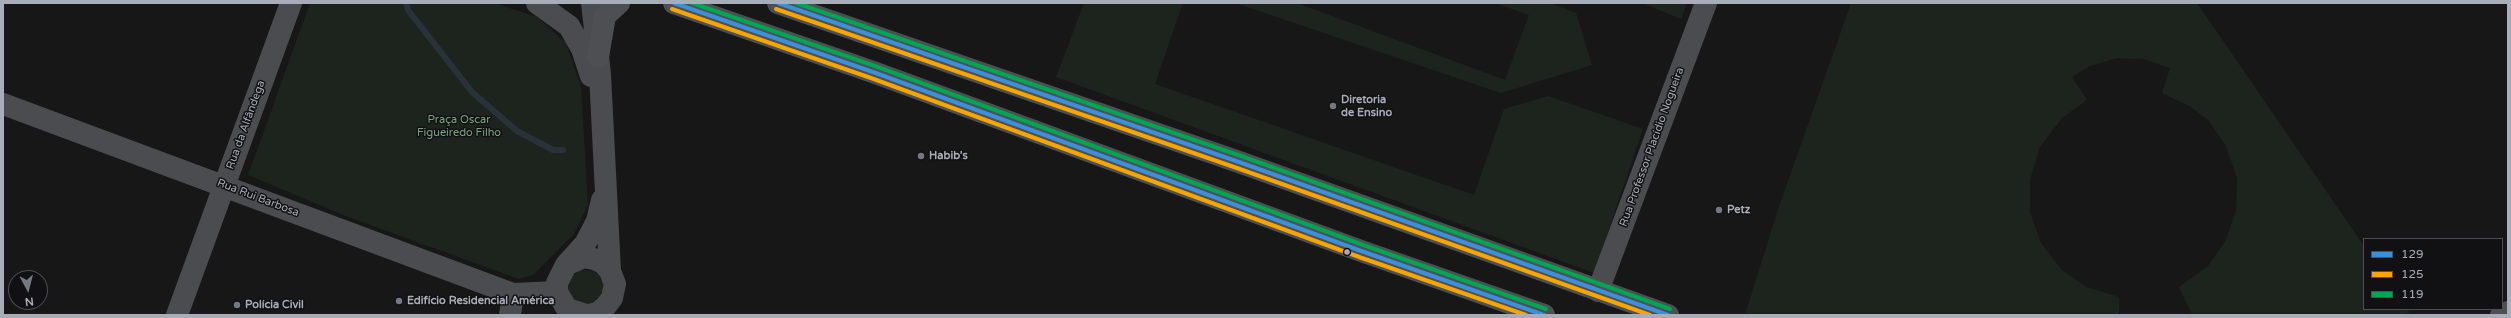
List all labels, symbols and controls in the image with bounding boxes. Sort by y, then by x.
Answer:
street label: Rua Professor Placídio Nogueira [1617,66,1687,228]
street label: Rua da Alfândega [224,79,268,171]
place label: Diretoria de Ensino [1341,93,1392,119]
marker: Diretoria de Ensino [1328,101,1338,111]
park label: Praça Oscar Figueiredo Filho [417,113,501,139]
place label: Habib's [929,149,968,163]
marker: Habib's [916,151,926,161]
street label: Rua Rui Barbosa [215,176,301,220]
place label: Petz [1727,203,1750,217]
marker: Petz [1714,205,1724,215]
legend [2363,238,2503,310]
unlabelled marker [1342,247,1352,257]
text: 129 [2401,247,2424,261]
text: 125 [2401,267,2424,281]
north arrow [8,270,48,310]
text: 119 [2401,287,2424,301]
text: N [24,294,35,308]
place label: Edifício Residencial América [407,294,554,308]
marker: Edifício Residencial América [394,296,404,306]
place label: Polícia Civil [245,298,304,312]
marker: Polícia Civil [232,300,242,310]

